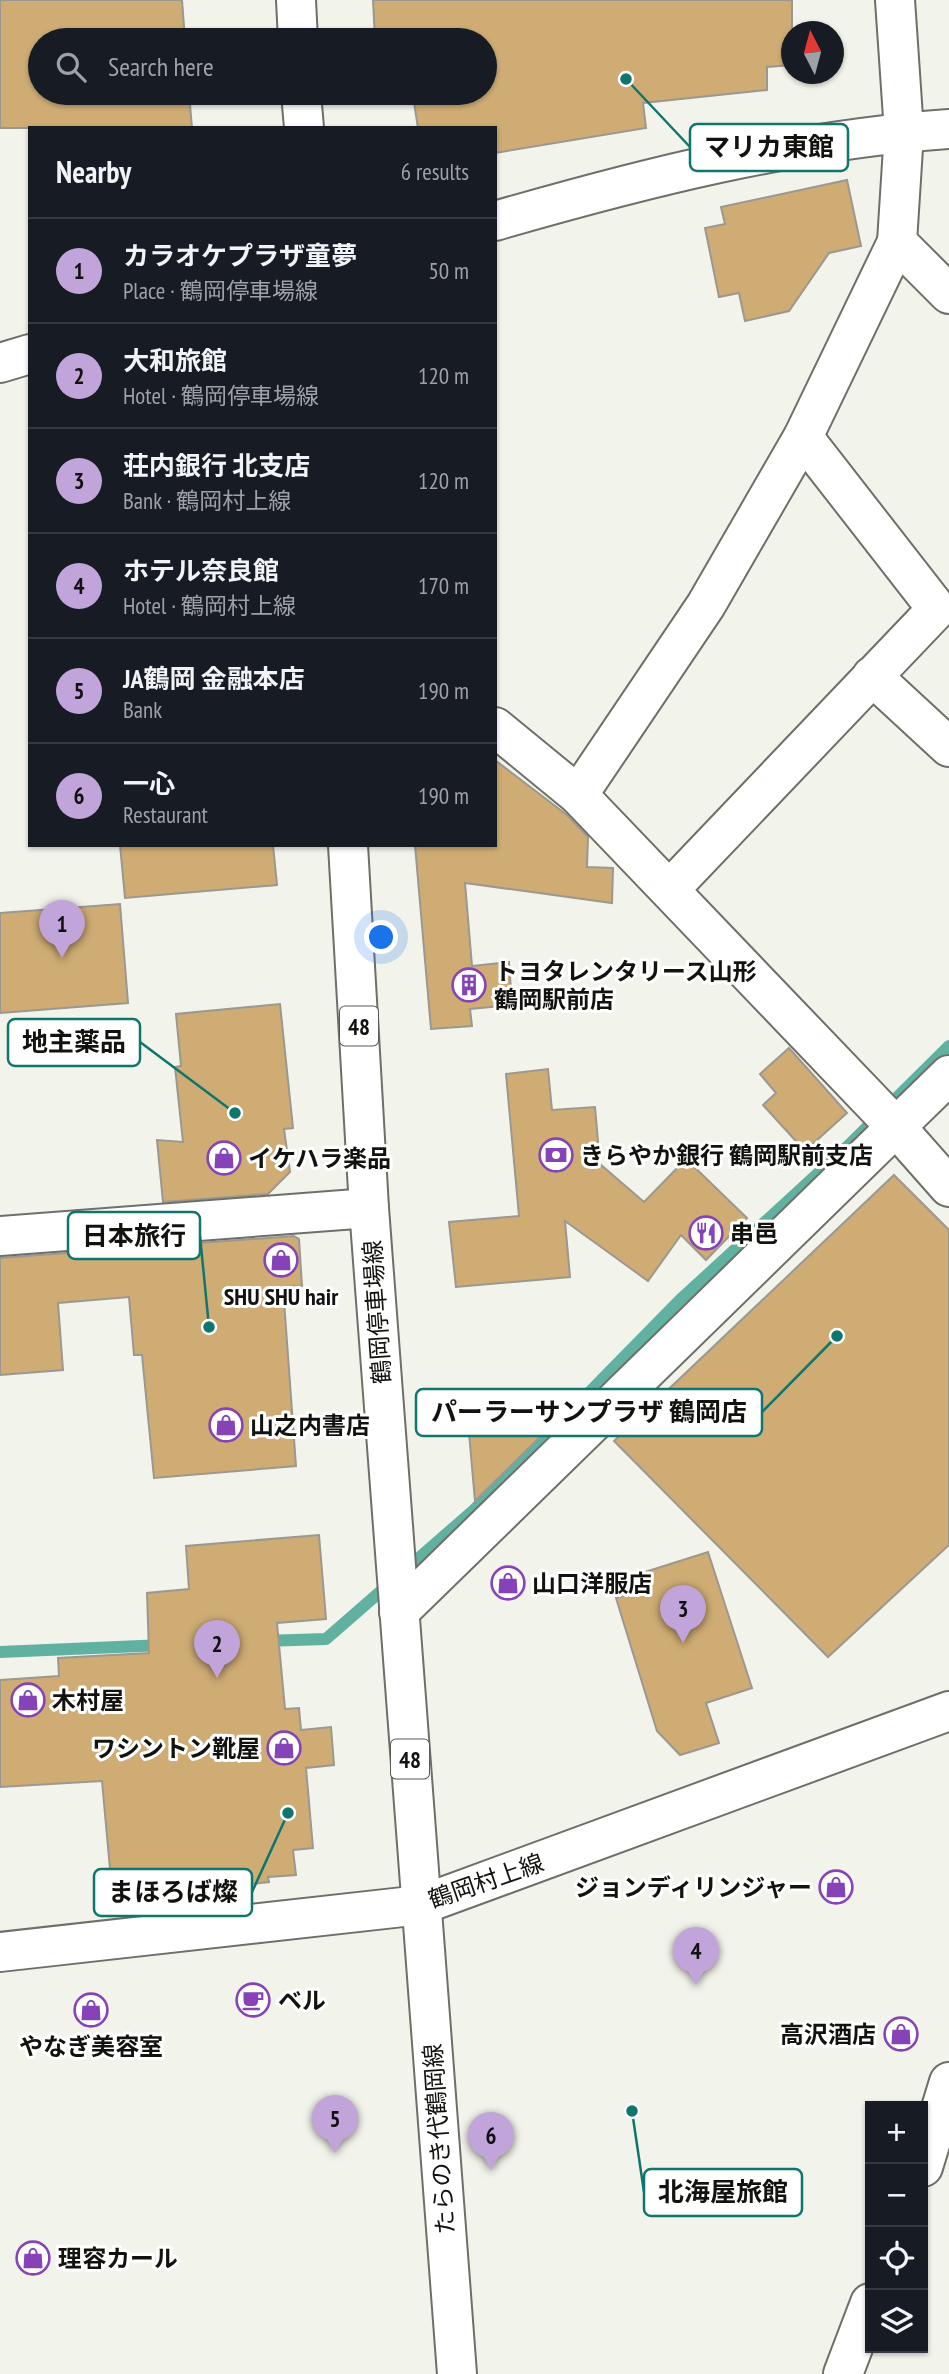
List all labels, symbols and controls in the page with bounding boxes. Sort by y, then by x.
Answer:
north arrow [781,21,844,84]
search box [28,28,497,105]
icon: search [52,48,90,86]
text: Search here [108,50,214,83]
callout: マリカ東館 [690,124,848,171]
text: マリカ東館 [704,130,834,163]
text: Nearby [56,152,131,191]
text: 6 results [401,157,469,186]
text: カラオケプラザ童夢 [123,239,357,272]
text: 1 [74,256,85,285]
text: 50 m [428,256,469,285]
text: Place · 鶴岡停車場線 [123,276,318,305]
text: 大和旅館 [123,344,227,377]
text: 2 [74,361,85,390]
text: 120 m [418,361,469,390]
text: Hotel · 鶴岡停車場線 [123,381,319,410]
text: 荘内銀行 北支店 [123,449,310,482]
text: 3 [74,466,85,495]
text: 120 m [418,466,469,495]
text: Bank · 鶴岡村上線 [123,486,291,515]
text: ホテル奈良館 [123,554,279,587]
text: 4 [74,571,85,600]
text: 170 m [418,571,469,600]
text: Hotel · 鶴岡村上線 [123,591,296,620]
text: JA鶴岡 金融本店 [123,662,305,695]
text: 5 [74,676,85,705]
text: 190 m [418,676,469,705]
text: Bank [123,695,162,724]
text: 一心 [123,767,175,800]
text: 6 [74,781,85,810]
text: 190 m [418,781,469,810]
text: Restaurant [123,800,208,829]
pin: 1 [39,900,85,958]
your location [364,920,398,954]
place label: トヨタレンタリース山形 鶴岡駅前店 [494,956,757,1015]
building icon: トヨタレンタリース山形 鶴岡駅前店 [450,966,488,1004]
road number: 48 [340,1007,378,1046]
callout: 地主薬品 [8,1019,140,1066]
text: 地主薬品 [22,1025,126,1058]
bank icon: きらやか銀行 鶴岡駅前支店 [537,1136,575,1174]
shop icon: イケハラ楽品 [205,1139,243,1177]
place label: きらやか銀行 鶴岡駅前支店 [580,1140,873,1171]
place label: イケハラ楽品 [248,1143,391,1174]
callout: 日本旅行 [68,1212,200,1259]
restaurant icon: 串邑 [687,1214,725,1252]
place label: 串邑 [730,1218,778,1249]
text: 日本旅行 [82,1219,186,1252]
street label: 鶴岡停車場線 [357,1239,397,1385]
shop icon: SHU SHU hair [262,1241,300,1279]
place label: SHU SHU hair [224,1281,339,1312]
callout: パーラーサンプラザ 鶴岡店 [416,1389,762,1436]
text: パーラーサンプラザ 鶴岡店 [431,1395,747,1428]
shop icon: 山之内書店 [207,1406,245,1444]
place label: 山之内書店 [250,1410,370,1441]
shop icon: 山口洋服店 [489,1564,527,1602]
place label: 山口洋服店 [532,1568,652,1599]
pin: 3 [660,1585,706,1643]
pin: 2 [194,1620,240,1678]
shop icon: 木村屋 [9,1681,47,1719]
place label: 木村屋 [52,1685,124,1716]
shop icon: ワシントン靴屋 [265,1729,303,1767]
place label: ワシントン靴屋 [92,1733,260,1764]
road number: 48 [391,1740,429,1778]
street label: 鶴岡村上線 [424,1847,548,1915]
shop icon: ジョンディリンジャー [817,1868,855,1906]
callout: まほろば燦 [94,1869,252,1916]
place label: ジョンディリンジャー [575,1872,812,1903]
text: まほろば燦 [108,1875,238,1908]
pin: 4 [673,1927,719,1985]
cafe icon: ベル [234,1981,272,2019]
place label: ベル [278,1985,326,2016]
shop icon: やなぎ美容室 [72,1991,110,2029]
shop icon: 高沢酒店 [882,2015,920,2053]
place label: 高沢酒店 [780,2019,876,2050]
place label: やなぎ美容室 [19,2031,163,2062]
street label: たらのき代鶴岡線 [417,2043,461,2235]
pin: 5 [312,2095,358,2153]
map controls [865,2101,928,2353]
button: + [865,2101,928,2164]
pin: 6 [468,2112,514,2170]
button: − [865,2164,928,2227]
callout: 北海屋旅館 [644,2169,802,2216]
text: 北海屋旅館 [658,2175,788,2208]
button: locate [865,2227,928,2290]
shop icon: 理容カール [14,2239,52,2277]
place label: 理容カール [58,2243,178,2274]
button: layers [865,2290,928,2353]

